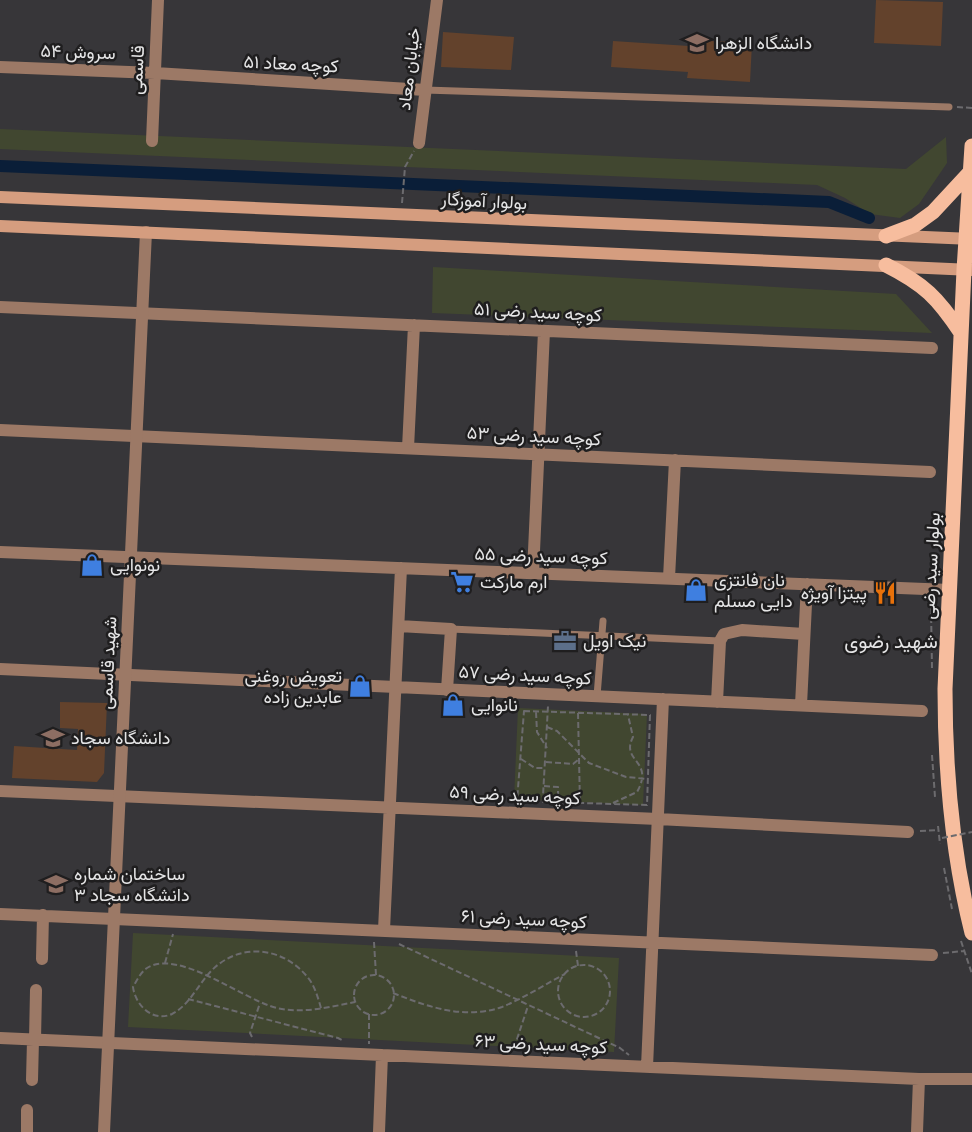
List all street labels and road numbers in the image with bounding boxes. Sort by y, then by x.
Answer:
street label: خیابان معاد [393,26,425,112]
street label: سروش ۵۴ [40,40,116,64]
street label: قاسمی [125,45,149,95]
street label: کوچه معاد ۵۱ [243,51,339,78]
street label: بولوار آموزگار [439,188,528,214]
street label: کوچه سید رضی ۵۱ [474,298,602,327]
street label: کوچه سید رضی ۵۳ [466,421,602,452]
street label: بولوار سید رضی [917,512,945,620]
street label: کوچه سید رضی ۵۵ [474,543,608,570]
street label: شهید قاسمی [95,616,121,710]
street label: کوچه سید رضی ۵۷ [458,661,592,690]
street label: کوچه سید رضی ۵۹ [449,781,581,810]
street label: کوچه سید رضی ۶۱ [460,905,587,934]
street label: کوچه سید رضی ۶۳ [474,1030,608,1059]

